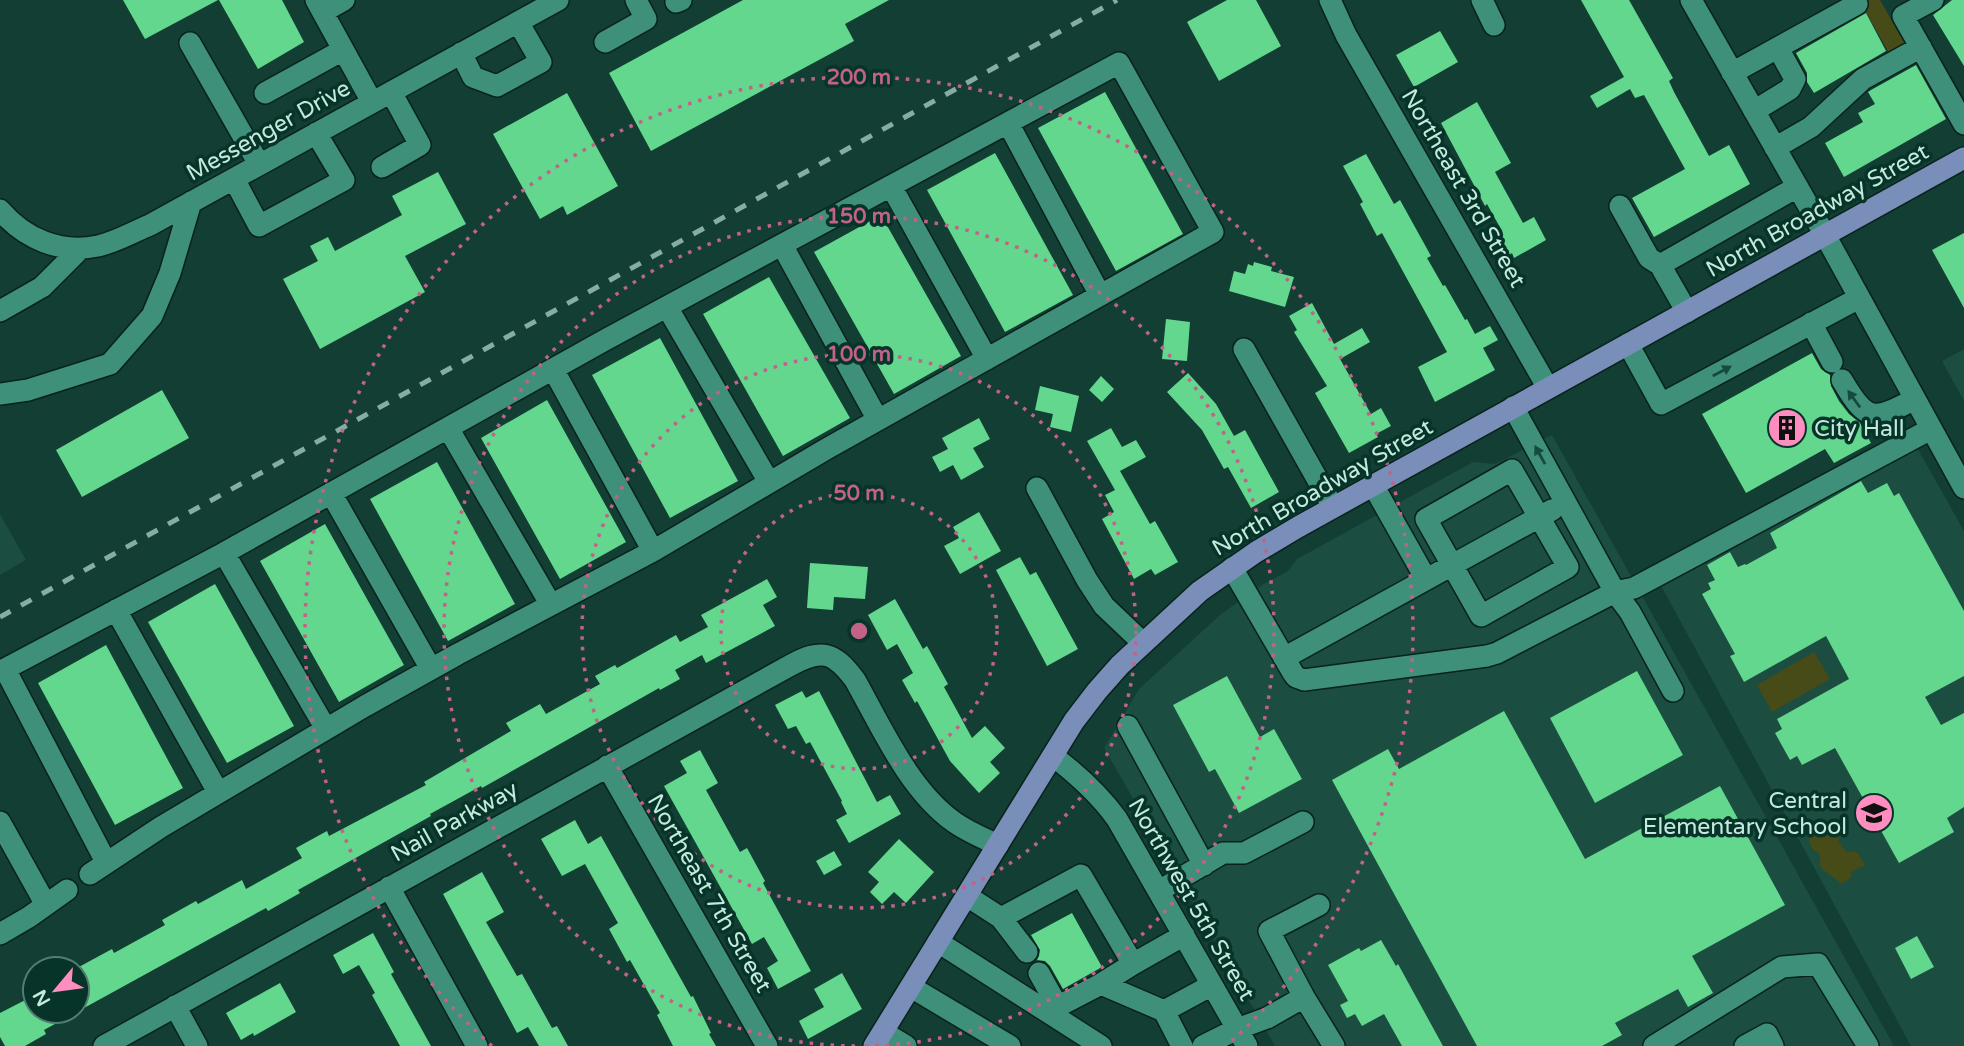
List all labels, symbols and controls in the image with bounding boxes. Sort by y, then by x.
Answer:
text: 200 m [827,65,891,90]
street label: Messenger Drive [182,74,355,187]
street label: Northeast 3rd Street [1395,84,1531,293]
street label: North Broadway Street [1701,138,1934,284]
text: 150 m [827,204,891,229]
text: 100 m [827,342,891,367]
one-way arrow [1712,366,1732,378]
one-way arrow [1848,390,1862,408]
building icon: City Hall [1766,407,1808,449]
street label: North Broadway Street [1207,413,1438,563]
place label: City Hall [1814,415,1904,443]
one-way arrow [1534,445,1546,465]
text: 50 m [833,481,885,506]
centre of rings [847,619,871,643]
street label: Nail Parkway [386,775,523,868]
place label: Central Elementary School [1643,787,1847,841]
street label: Northeast 7th Street [641,789,777,998]
school or university icon: Central Elementary School [1853,792,1895,834]
street label: Northwest 5th Street [1122,793,1261,1006]
north arrow [21,955,91,1025]
text: N [29,986,55,1010]

